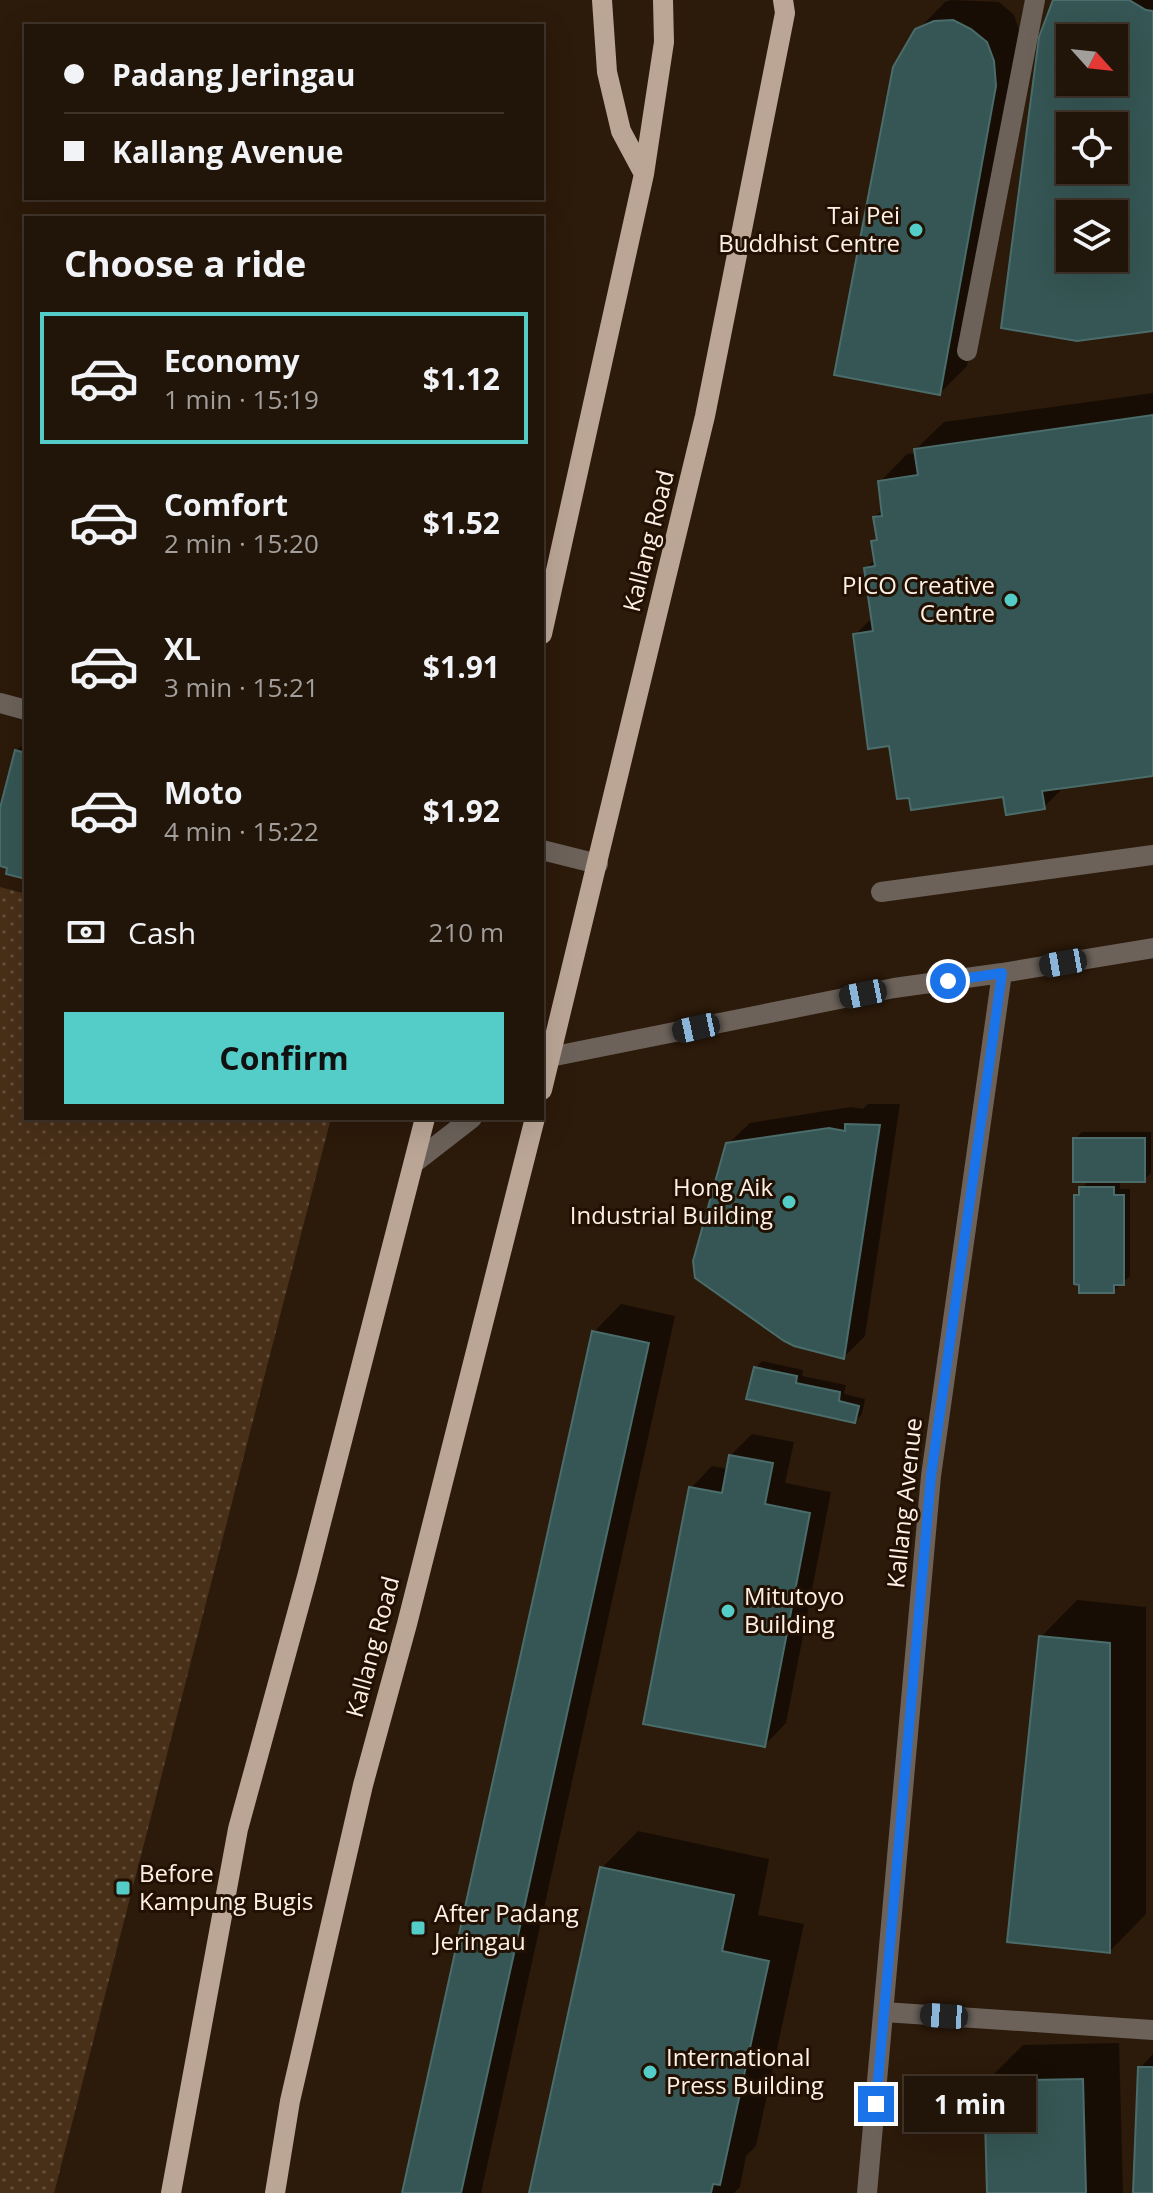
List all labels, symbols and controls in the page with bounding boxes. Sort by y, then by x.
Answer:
north arrow [1056,24,1128,96]
map controls [1056,24,1128,272]
text: Padang Jeringau [112,54,355,95]
button: locate [1056,112,1128,184]
text: Kallang Avenue [112,131,344,172]
place label: Tai Pei Buddhist Centre [718,198,900,259]
button: layers [1056,200,1128,272]
marker: Tai Pei Buddhist Centre [907,221,925,239]
text: Choose a ride [64,239,306,288]
text: Economy [164,340,300,381]
icon: car [68,342,140,414]
text: $1.12 [423,358,500,399]
text: 1 min · 15:19 [164,381,319,417]
street label: Kallang Road [614,466,681,615]
text: Comfort [164,484,288,525]
icon: car [68,486,140,558]
text: $1.52 [423,502,500,543]
text: 2 min · 15:20 [164,525,319,561]
place label: PICO Creative Centre [842,568,995,629]
marker: PICO Creative Centre [1002,591,1020,609]
text: XL [164,628,201,669]
icon: car [68,630,140,702]
text: $1.91 [423,646,500,687]
text: 3 min · 15:21 [164,669,319,705]
text: Moto [164,772,242,813]
icon: car [68,774,140,846]
text: $1.92 [423,790,500,831]
text: 4 min · 15:22 [164,813,319,849]
icon: cash [64,910,108,954]
text: Cash [128,912,196,953]
text: 210 m [429,914,504,950]
car [1037,947,1089,979]
route start [930,963,966,999]
car [837,978,889,1010]
car [670,1011,722,1045]
button: Confirm [64,1012,504,1104]
place label: Hong Aik Industrial Building [570,1170,773,1231]
marker: Hong Aik Industrial Building [780,1193,798,1211]
street label: Kallang Avenue [878,1416,929,1590]
street label: Kallang Road [337,1572,406,1721]
place label: Mitutoyo Building [744,1579,844,1640]
marker: Mitutoyo Building [719,1602,737,1620]
place label: Before Kampung Bugis [139,1856,313,1917]
marker: Before Kampung Bugis [114,1879,132,1897]
place label: After Padang Jeringau [432,1896,579,1957]
marker: After Padang Jeringau [409,1919,427,1937]
car [919,2002,969,2030]
place label: International Press Building [666,2040,824,2101]
marker: International Press Building [641,2063,659,2081]
callout: 1 min [904,2076,1036,2132]
route end [858,2086,894,2122]
text: 1 min [934,2086,1006,2122]

